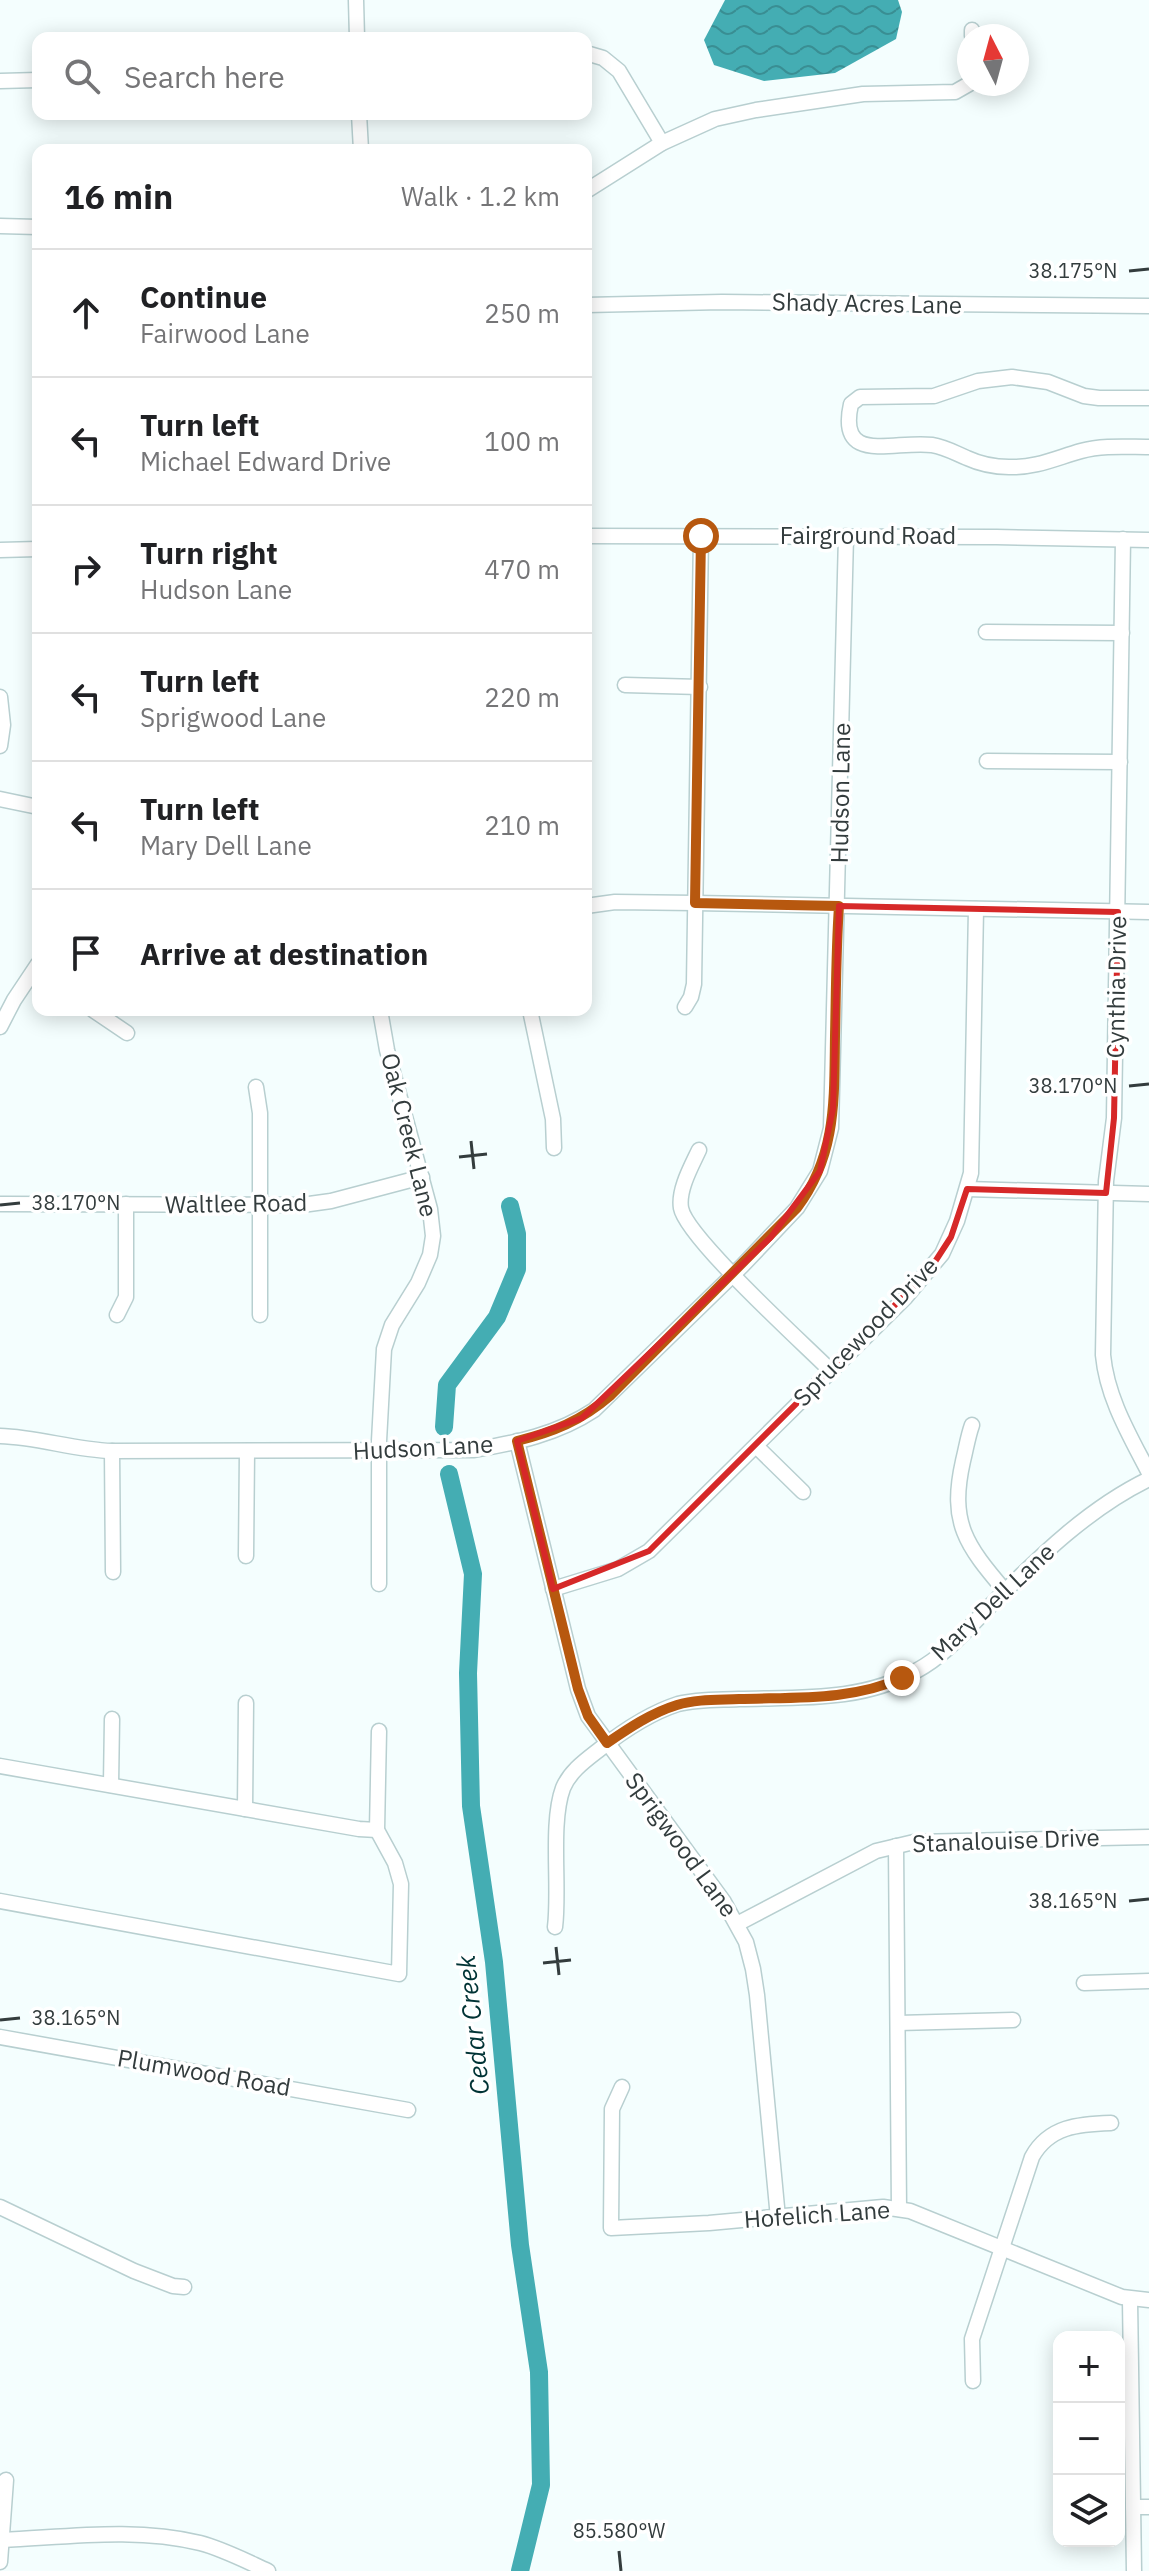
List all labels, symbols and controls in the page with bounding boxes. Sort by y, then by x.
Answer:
north arrow [957,24,1029,96]
search box [32,32,592,120]
icon: search [60,54,104,98]
text: Search here [124,57,285,96]
text: 16 min [64,174,173,218]
text: Walk · 1.2 km [401,179,560,213]
text: 38.175°N [1029,257,1117,284]
text: Continue [140,277,267,316]
street label: Shady Acres Lane [772,285,962,321]
icon: ahead [64,291,108,335]
text: 250 m [484,296,560,330]
text: Fairwood Lane [140,316,310,350]
text: Turn left [140,405,259,444]
icon: left [64,419,108,463]
text: 100 m [484,424,560,458]
text: Michael Edward Drive [140,444,391,478]
route start [683,518,719,554]
street label: Fairground Road [780,519,956,551]
text: Turn right [140,533,278,572]
icon: right [64,547,108,591]
text: 470 m [484,552,560,586]
text: Hudson Lane [140,572,292,606]
text: Turn left [140,661,259,700]
icon: left [64,675,108,719]
text: 220 m [484,680,560,714]
text: Sprigwood Lane [140,700,326,734]
street label: Hudson Lane [823,722,857,864]
text: Turn left [140,789,259,828]
icon: left [64,803,108,847]
text: 210 m [484,808,560,842]
text: Mary Dell Lane [140,828,312,862]
street label: Cynthia Drive [1099,915,1133,1059]
icon: arrive [64,931,108,975]
text: Arrive at destination [140,934,428,973]
street label: Oak Creek Lane [374,1049,446,1220]
text: 38.170°N [1029,1072,1117,1099]
street label: Waltlee Road [164,1186,308,1220]
text: 38.170°N [32,1189,120,1216]
street label: Sprucewood Drive [786,1250,945,1413]
street label: Hudson Lane [352,1427,494,1467]
street label: Mary Dell Lane [923,1536,1061,1667]
route end [884,1660,920,1696]
street label: Sprigwood Lane [618,1765,745,1923]
street label: Stanalouise Drive [912,1821,1100,1859]
text: 38.165°N [1029,1887,1117,1914]
water label: Cedar Creek [448,1953,496,2096]
text: 38.165°N [32,2004,120,2031]
street label: Plumwood Road [115,2041,293,2103]
street label: Hofelich Lane [743,2193,891,2235]
map controls [1053,2331,1125,2547]
button: + [1053,2331,1125,2403]
button: − [1053,2403,1125,2475]
button: layers [1053,2475,1125,2547]
text: 85.580°W [573,2517,665,2544]

